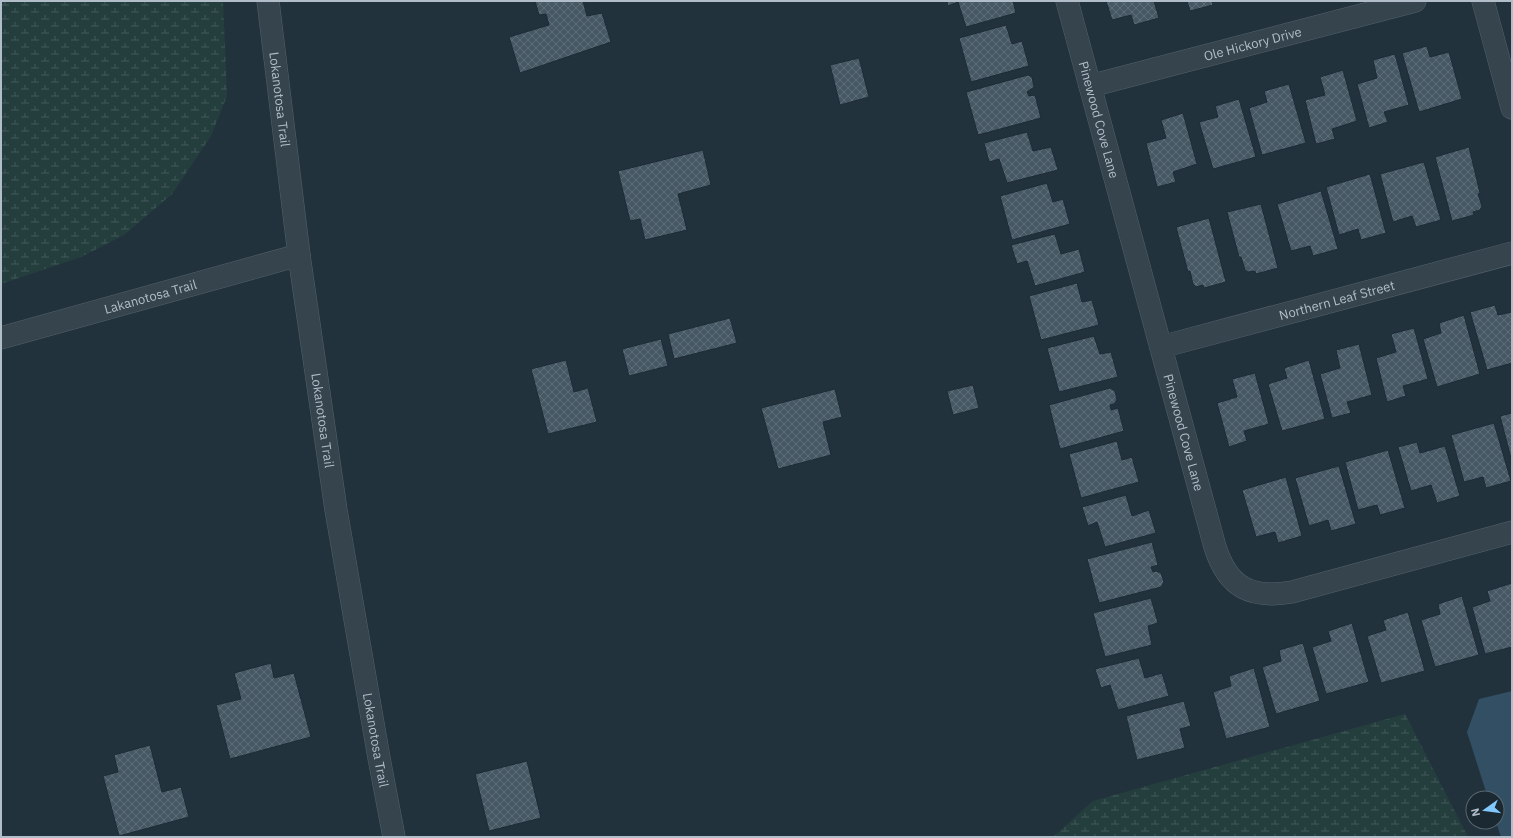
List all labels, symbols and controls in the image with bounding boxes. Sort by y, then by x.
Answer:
street label: Ole Hickory Drive [1202,23,1303,64]
street label: Lokanotosa Trail [266,51,294,148]
street label: Pinewood Cove Lane [1075,59,1123,180]
street label: Lakanotosa Trail [102,275,199,317]
street label: Northern Leaf Street [1277,276,1397,324]
street label: Lokanotosa Trail [308,372,338,469]
street label: Pinewood Cove Lane [1160,372,1208,493]
street label: Lokanotosa Trail [359,691,393,789]
north arrow [1465,790,1505,830]
text: N [1468,807,1483,818]

